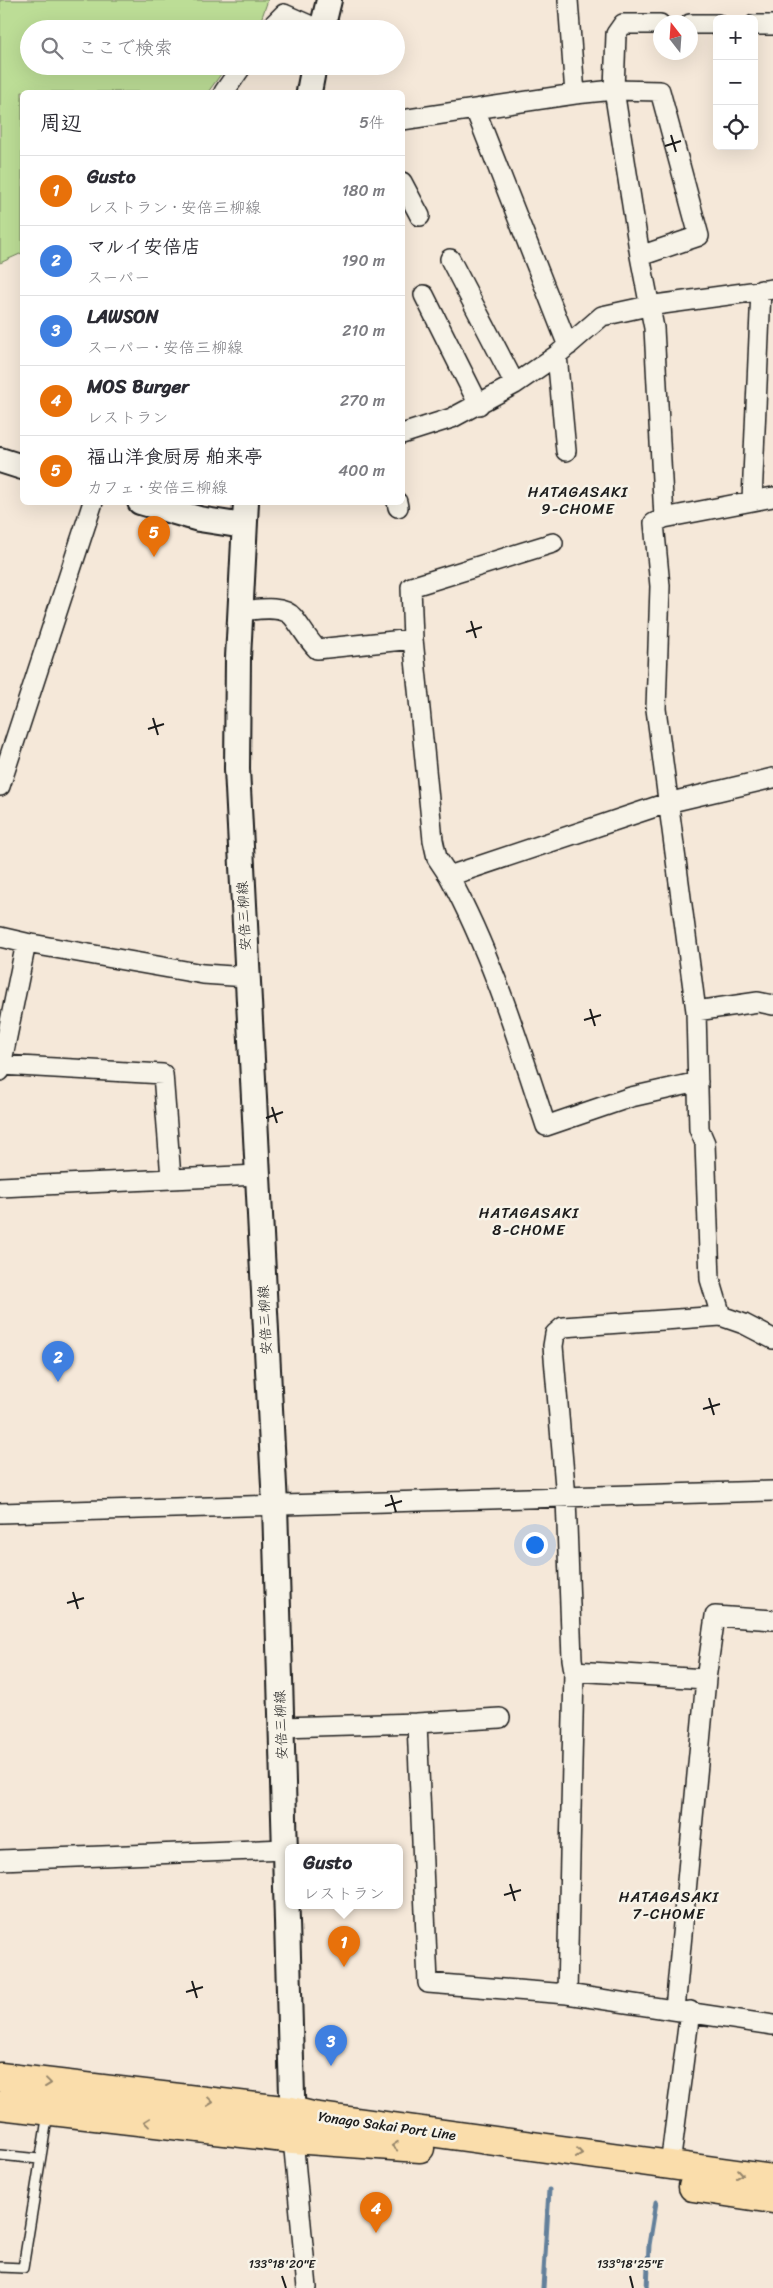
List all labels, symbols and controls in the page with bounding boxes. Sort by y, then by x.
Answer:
north arrow [653,15,698,60]
map controls [713,15,758,150]
button: + [713,15,758,60]
search box [20,20,405,75]
text: ここで検索 [78,31,173,64]
icon: search [38,34,66,62]
button: − [713,60,758,105]
text: 周辺 [40,104,82,142]
button: locate [713,105,758,150]
text: 5件 [359,108,385,137]
text: Gusto [87,160,136,193]
text: 1 [53,176,59,205]
text: 180 m [342,176,385,205]
text: レストラン · 安倍三柳線 [87,193,261,222]
text: マルイ安倍店 [87,230,201,263]
text: 2 [51,246,61,275]
text: 190 m [342,246,385,275]
text: スーパー [87,263,150,292]
text: LAWSON [87,300,159,333]
text: 3 [52,316,60,345]
text: 210 m [342,316,385,345]
text: スーパー · 安倍三柳線 [87,333,243,362]
text: MOS Burger [87,370,189,403]
text: 4 [51,386,61,415]
text: 270 m [340,386,385,415]
text: レストラン [87,403,168,432]
text: 福山洋食厨房 舶来亭 [87,440,263,473]
text: 5 [51,456,61,485]
text: 400 m [338,456,385,485]
text: カフェ · 安倍三柳線 [87,473,228,502]
district label: HATAGASAKI 9-CHOME [528,479,628,522]
pin: 5 [138,516,170,557]
street label: 安倍三柳線 [230,880,258,952]
district label: HATAGASAKI 8-CHOME [479,1200,579,1243]
street label: 安倍三柳線 [251,1284,279,1356]
pin: 2 [42,1341,74,1382]
your location [522,1532,548,1558]
street label: 安倍三柳線 [267,1690,295,1760]
popup [285,1844,403,1909]
text: Gusto [303,1846,352,1879]
text: レストラン [303,1879,385,1908]
district label: HATAGASAKI 7-CHOME [619,1884,719,1927]
pin: 1 [328,1926,360,1967]
pin: 3 [315,2025,347,2066]
one-way arrow [45,2077,53,2088]
one-way arrow [206,2096,214,2107]
street label: Yonago Sakai Port Line [317,2104,458,2148]
one-way arrow [142,2117,150,2128]
one-way arrow [391,2141,399,2152]
one-way arrow [574,2147,583,2157]
one-way arrow [735,2169,744,2179]
pin: 4 [360,2192,392,2233]
text: 133°18'20"E [249,2253,317,2275]
text: 133°18'25"E [597,2253,664,2275]

